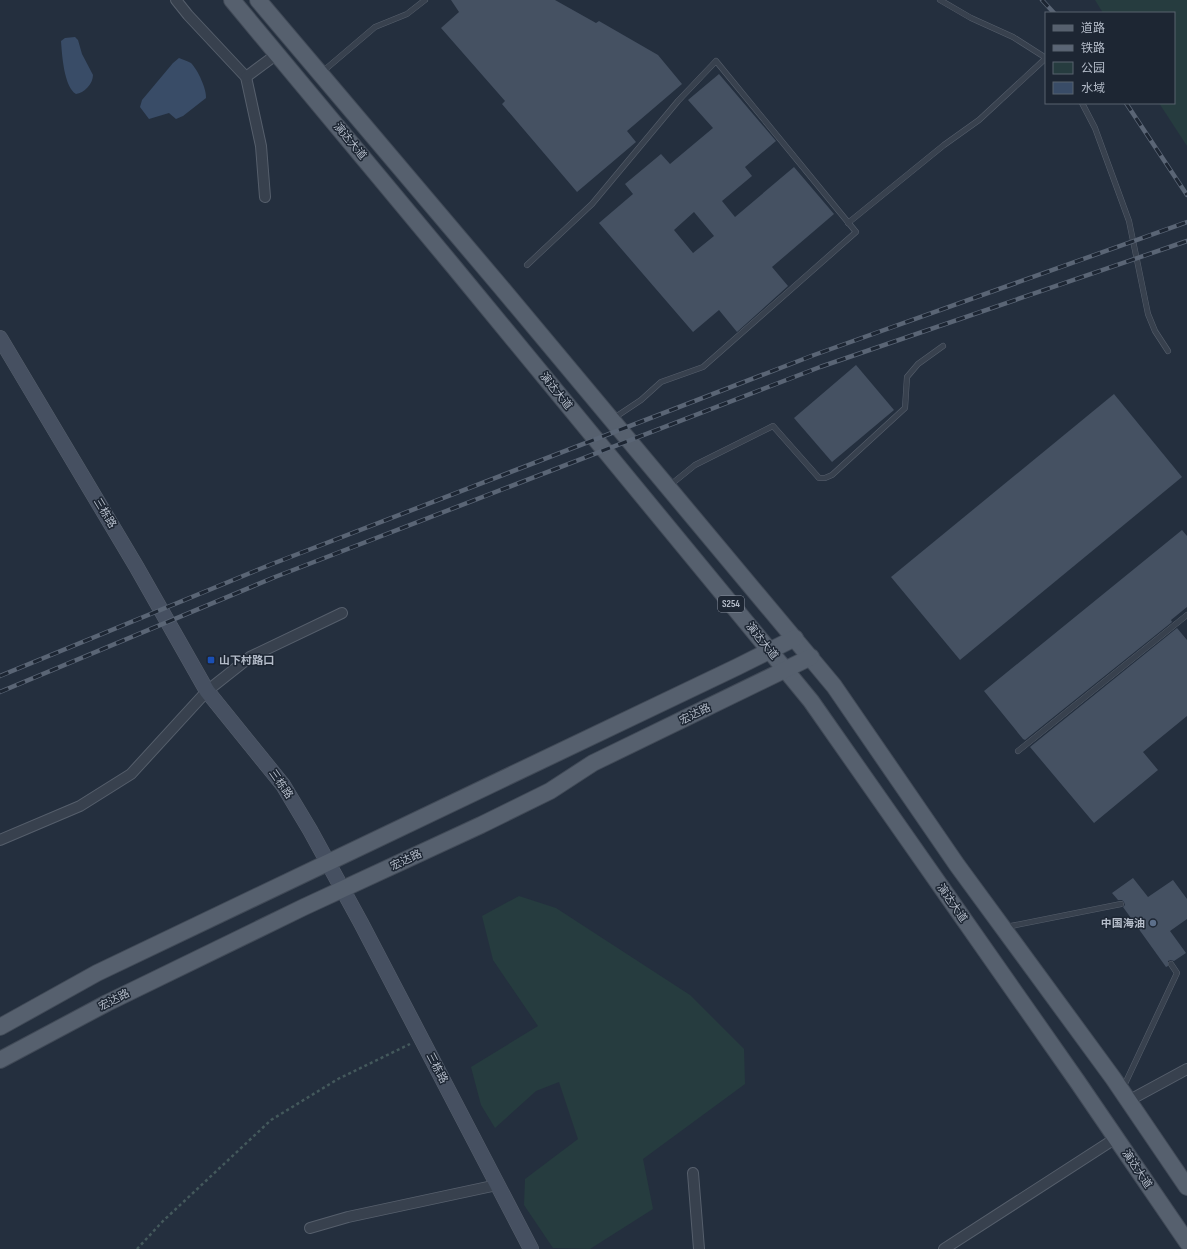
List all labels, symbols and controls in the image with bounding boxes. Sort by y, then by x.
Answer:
legend [1045,12,1175,104]
text: 道路 [1081,21,1105,36]
text: 铁路 [1081,41,1105,56]
text: 公园 [1081,61,1105,76]
text: 水域 [1081,81,1105,96]
street label: 演达大道 [331,120,369,162]
street label: 演达大道 [537,370,575,412]
street label: 三栋路 [91,496,119,530]
road number: S254 [718,596,744,612]
street label: 演达大道 [743,620,781,662]
place label: 山下村路口 [219,654,274,667]
marker: 山下村路口 [206,655,216,665]
street label: 宏达路 [677,701,713,727]
street label: 三栋路 [266,767,296,801]
street label: 宏达路 [388,847,424,873]
street label: 演达大道 [934,881,970,925]
place label: 中国海油 [1101,917,1145,930]
marker: 中国海油 [1148,918,1158,928]
street label: 宏达路 [96,987,132,1013]
street label: 三栋路 [424,1050,450,1086]
street label: 演达大道 [1119,1147,1155,1191]

